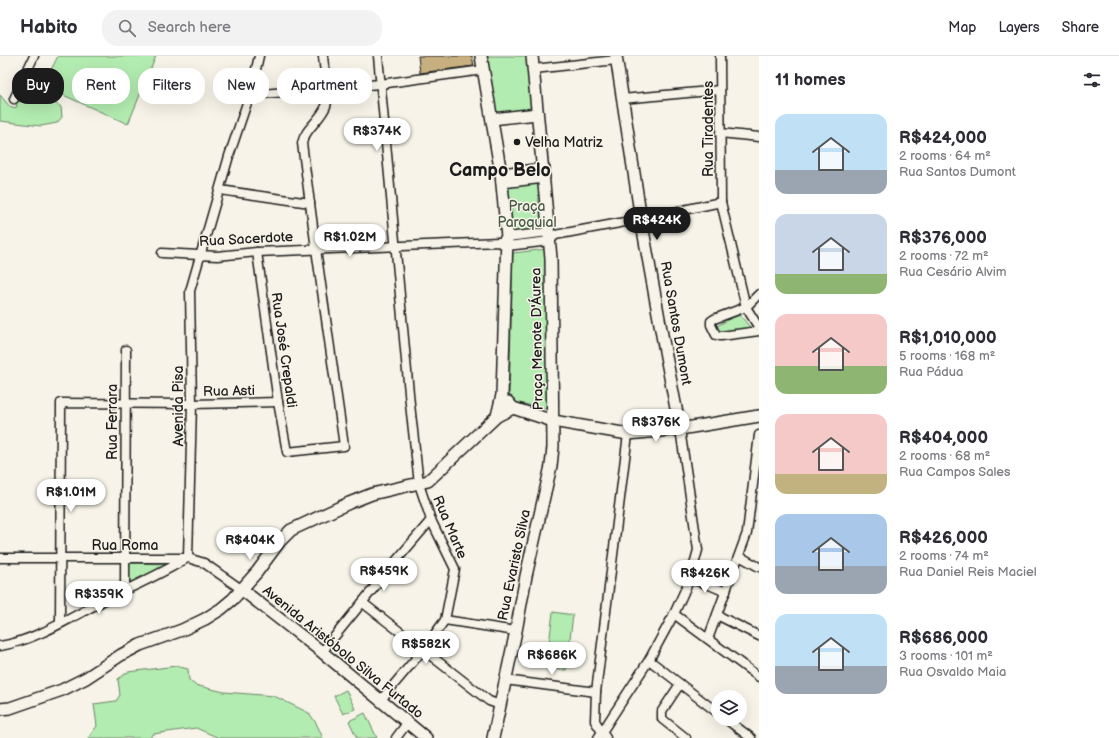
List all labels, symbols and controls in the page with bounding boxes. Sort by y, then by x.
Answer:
search box [102,10,382,46]
text: Habito [20,16,78,39]
icon: search [116,17,138,39]
text: Search here [148,18,231,37]
text: Map [948,19,976,36]
text: Layers [998,19,1040,36]
text: Share [1062,19,1099,36]
chip: Buy [12,68,64,104]
chip: Rent [72,68,130,104]
chip: Filters [138,68,205,104]
chip: New [213,68,269,104]
chip: Apartment [277,68,372,104]
icon: filters [1081,69,1103,91]
text: 11 homes [775,70,846,90]
street label: Rua Tiradentes [700,81,717,177]
pin: R$374K [344,118,410,152]
text: R$374K [353,123,401,139]
text: R$424,000 [899,128,987,148]
icon: home [807,130,855,178]
place label: Velha Matriz [525,134,603,151]
marker: Velha Matriz [512,137,522,147]
text: 2 rooms · 64 m² [899,148,991,164]
district label: Campo Belo [449,160,551,181]
text: Rua Santos Dumont [899,164,1016,180]
park label: Praça Paroquial [497,198,557,231]
pin: R$424K [624,207,690,241]
text: R$424K [633,212,681,228]
pin: R$1.02M [313,224,387,258]
street label: Rua Sacerdote [199,228,293,250]
text: R$376,000 [899,228,987,248]
text: R$1.02M [324,229,376,245]
icon: home [807,230,855,278]
text: 2 rooms · 72 m² [899,248,989,264]
street label: Rua Santos Dumont [657,260,695,387]
text: Rua Cesário Alvim [899,264,1007,280]
street label: Praça Menote D'Áurea [526,268,547,410]
street label: Rua José Crepaldi [267,291,301,409]
text: R$1,010,000 [899,328,997,348]
icon: home [807,330,855,378]
text: 5 rooms · 168 m² [899,348,995,364]
text: Rua Pádua [899,364,963,380]
street label: Avenida Pisa [170,365,187,446]
street label: Rua Asti [203,382,255,400]
street label: Rua Ferrara [104,384,121,460]
pin: R$376K [623,409,689,443]
text: R$376K [632,414,680,430]
text: R$404,000 [899,428,988,448]
icon: home [807,430,855,478]
text: 2 rooms · 68 m² [899,448,990,464]
text: Rua Campos Sales [899,464,1011,480]
pin: R$1.01M [34,479,108,513]
text: R$1.01M [46,484,96,500]
street label: Rua Marte [429,493,471,561]
street label: Rua Evaristo Silva [494,508,534,622]
pin: R$404K [217,527,283,561]
text: R$426,000 [899,528,988,548]
icon: home [807,530,855,578]
text: R$404K [225,532,275,548]
street label: Rua Roma [92,537,159,554]
text: 2 rooms · 74 m² [899,548,989,564]
pin: R$459K [351,558,417,592]
pin: R$426K [672,560,738,594]
text: R$459K [359,563,409,579]
text: Rua Daniel Reis Maciel [899,564,1037,580]
text: R$426K [680,565,730,581]
pin: R$359K [66,581,132,615]
street label: Avenida Aristóbolo Silva Furtado [259,582,427,722]
text: R$359K [74,586,124,602]
text: R$686,000 [899,628,988,648]
icon: home [807,630,855,678]
pin: R$582K [393,631,459,665]
text: R$582K [401,636,451,652]
pin: R$686K [519,642,585,676]
text: R$686K [527,647,577,663]
text: 3 rooms · 101 m² [899,648,993,664]
text: Rua Osvaldo Maia [899,664,1006,680]
map controls [711,690,747,726]
button: layers [711,690,747,726]

